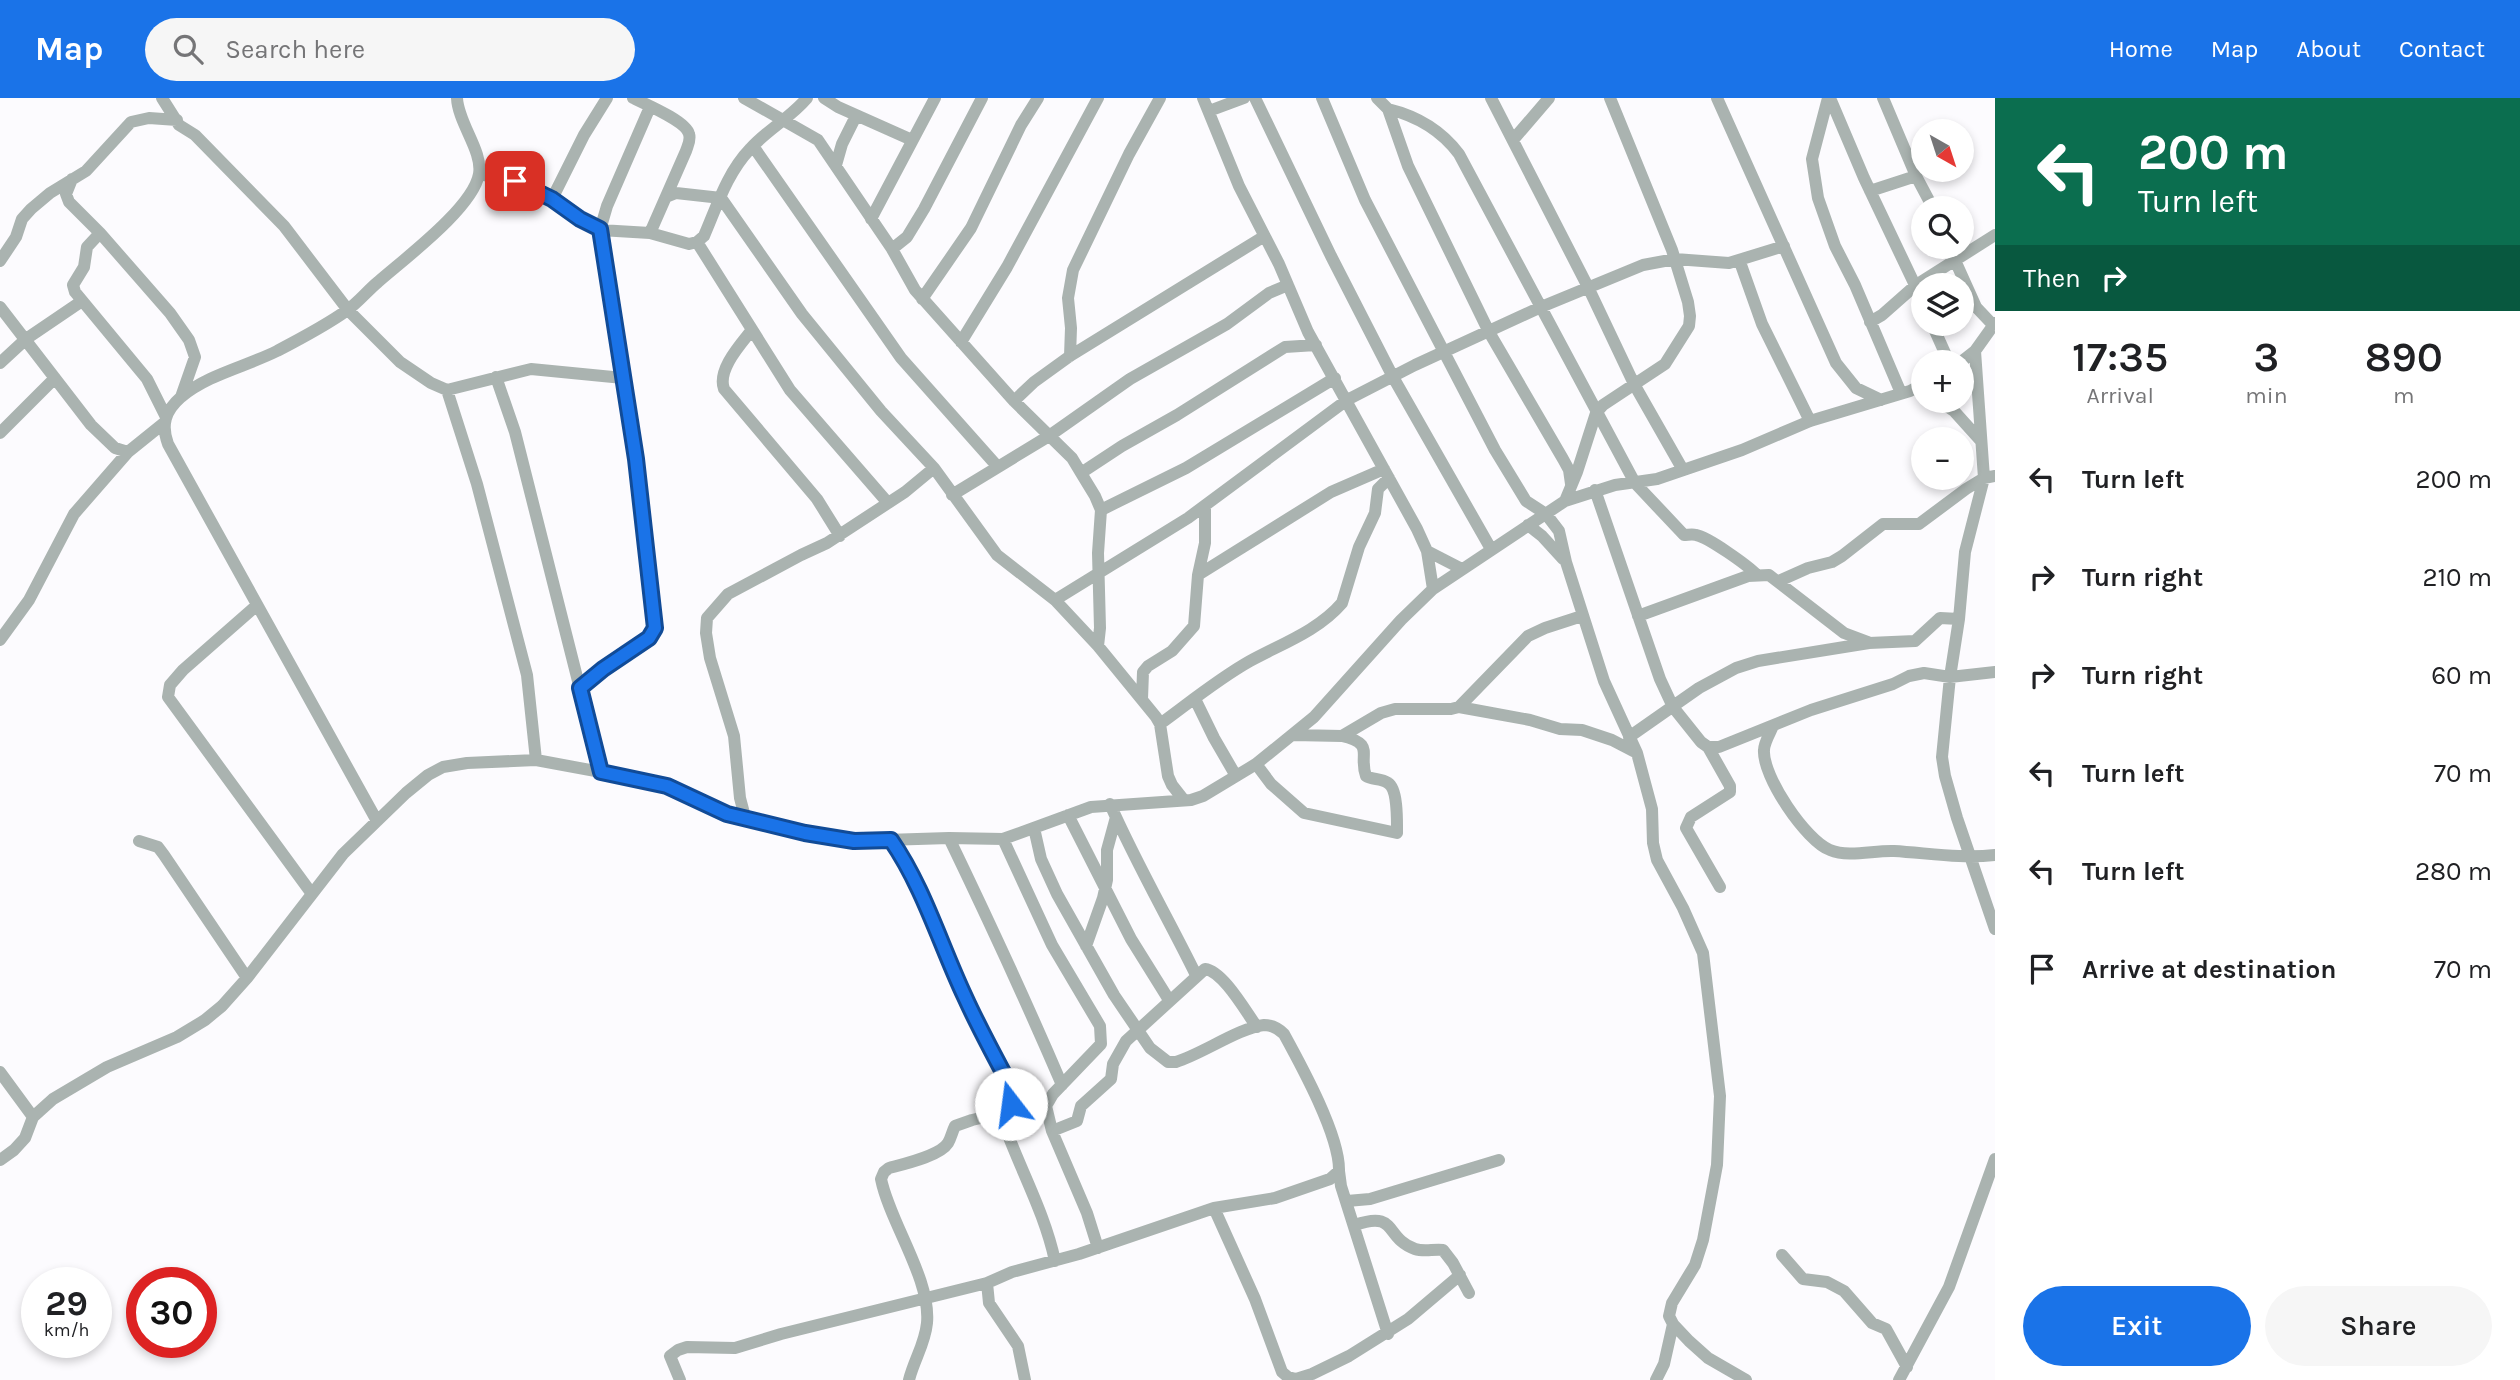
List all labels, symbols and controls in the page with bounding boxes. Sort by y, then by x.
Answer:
search box [145,18,635,81]
text: Map [35,30,103,68]
icon: search [169,30,207,68]
text: Search here [225,34,365,65]
text: Home [2109,35,2173,63]
text: Map [2211,35,2258,63]
text: About [2296,35,2361,63]
text: Contact [2399,35,2485,63]
north arrow [1911,119,1974,182]
map controls [1911,119,1974,490]
text: 200 m [2138,124,2289,181]
icon: left [2023,126,2114,217]
pin [485,151,545,211]
icon: arrive [496,162,534,200]
text: Turn left [2138,183,2258,220]
button: search [1911,196,1974,259]
icon: right [2095,259,2133,297]
text: Then [2023,263,2081,294]
button: layers [1911,273,1974,336]
text: 17:35 [2072,332,2168,382]
text: 3 [2254,332,2279,382]
text: 890 [2365,332,2443,382]
button: + [1911,350,1974,413]
text: Arrival [2086,382,2154,409]
text: min [2245,382,2288,409]
text: m [2393,382,2415,409]
button: − [1911,427,1974,490]
icon: left [2023,460,2061,498]
text: Turn left [2082,464,2184,495]
text: 200 m [2416,464,2492,495]
icon: right [2023,558,2061,596]
text: Turn right [2082,562,2203,593]
text: 210 m [2422,562,2492,593]
icon: right [2023,656,2061,694]
text: Turn right [2082,660,2203,691]
text: 60 m [2431,660,2492,691]
icon: left [2023,754,2061,792]
text: Turn left [2082,758,2184,789]
text: 70 m [2434,758,2492,789]
icon: left [2023,852,2061,890]
text: Turn left [2082,856,2184,887]
text: 280 m [2415,856,2492,887]
icon: arrive [2023,950,2061,988]
text: Arrive at destination [2082,954,2336,985]
text: 70 m [2434,954,2492,985]
position arrow [974,1067,1048,1141]
speed limit sign: 30 [126,1267,217,1358]
text: 29 [45,1283,88,1324]
button: Exit [2023,1286,2251,1366]
button: Share [2265,1286,2492,1366]
text: km/h [44,1319,89,1341]

